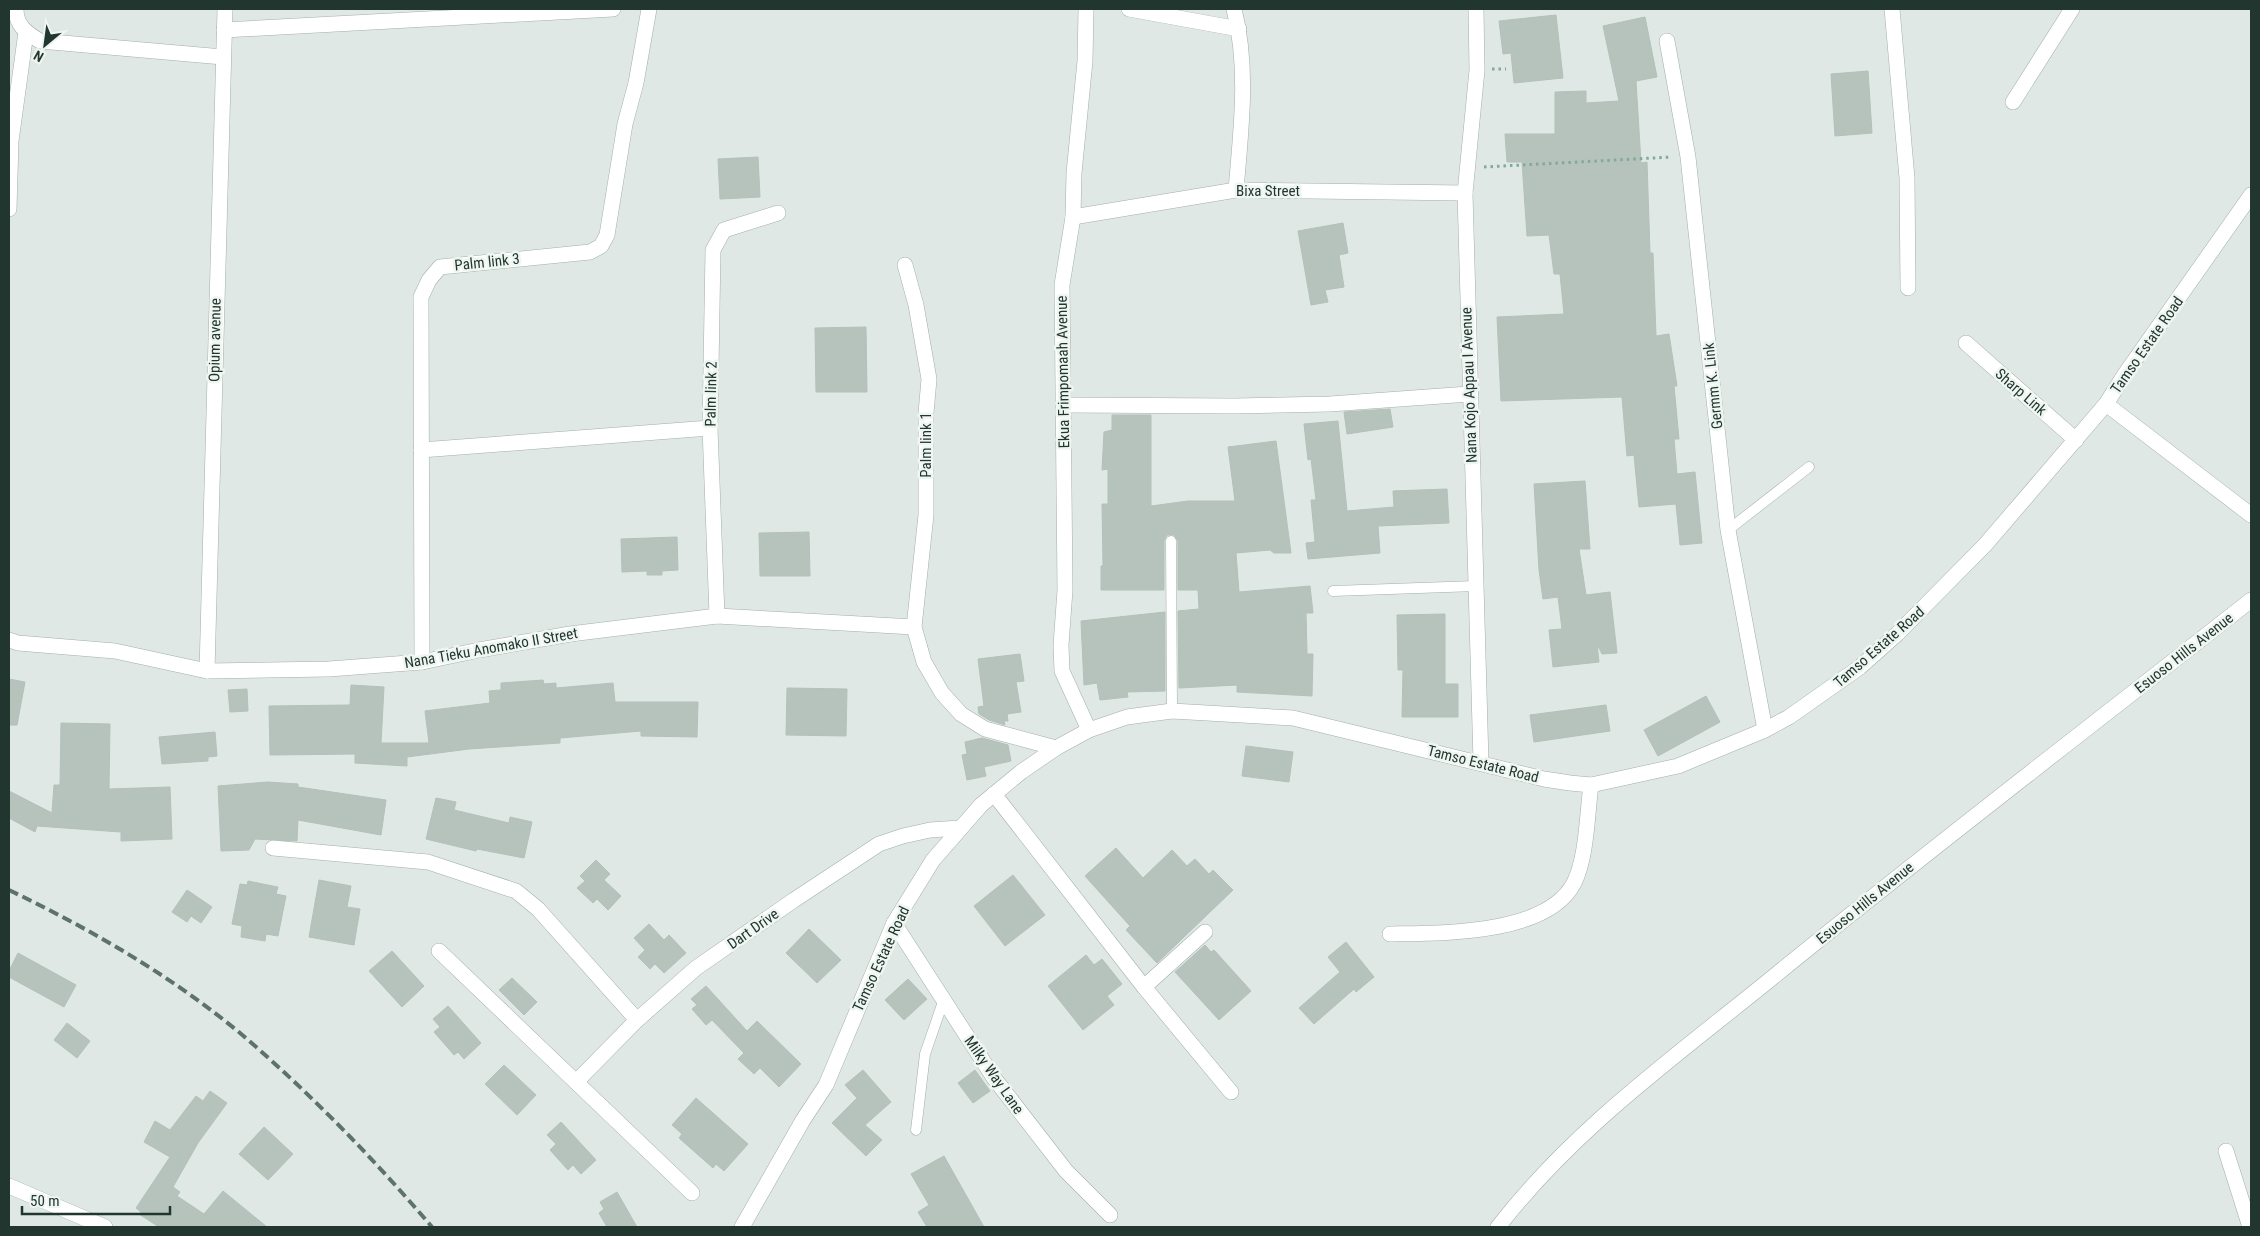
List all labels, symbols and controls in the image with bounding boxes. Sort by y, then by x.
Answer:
north arrow [20,20,70,70]
text: N [31,47,46,65]
street label: Bixa Street [1236,182,1300,200]
street label: Palm link 3 [454,250,520,274]
street label: Tamso Estate Road [2107,293,2187,397]
street label: Ekua Frimpomaah Avenue [1053,295,1073,449]
street label: Opium avenue [205,298,225,382]
street label: Nana Kojo Appau I Avenue [1457,307,1481,463]
street label: Germm K. Link [1699,342,1726,430]
street label: Palm link 2 [701,361,721,427]
street label: Sharp Link [1992,365,2051,419]
street label: Palm link 1 [917,412,935,478]
street label: Tamso Estate Road [1830,603,1928,691]
street label: Esuoso Hills Avenue [2131,609,2237,697]
street label: Nana Tieku Anomako II Street [403,624,579,672]
street label: Tamso Estate Road [1425,741,1541,787]
street label: Esuoso Hills Avenue [1813,858,1917,948]
street label: Tamso Estate Road [849,903,913,1015]
street label: Dart Drive [724,905,782,953]
street label: Milky Way Lane [960,1032,1028,1118]
scale bar [22,1184,170,1216]
text: 50 m [30,1192,60,1210]

